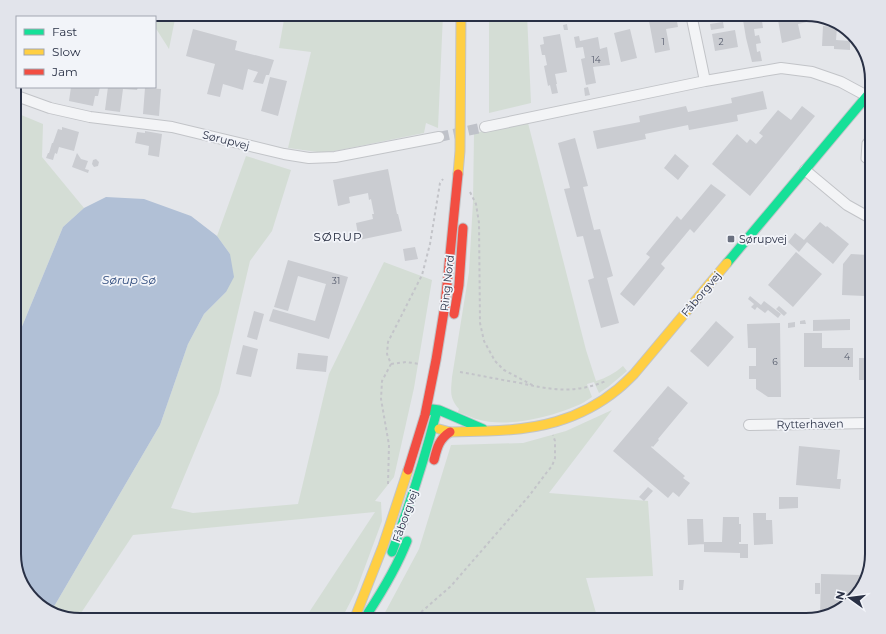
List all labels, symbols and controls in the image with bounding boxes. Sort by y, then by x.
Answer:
legend [16,16,156,88]
text: Fast [52,24,77,39]
house number: 1 [661,36,665,47]
house number: 2 [718,36,724,47]
text: Slow [52,44,81,59]
house number: 14 [591,54,601,65]
text: Jam [51,64,78,79]
street label: Sørupvej [201,127,251,153]
district label: SØRUP [313,229,363,244]
place label: Sørupvej [739,232,787,246]
marker: Sørupvej [726,234,736,244]
street label: Ring Nord [437,254,457,312]
street label: Fåborgvej [678,269,724,319]
water label: Sørup Sø [102,272,156,287]
house number: 31 [332,275,340,286]
house number: 4 [844,351,850,362]
house number: 6 [772,356,778,367]
street label: Rytterhaven [776,416,844,432]
street label: Fåborgvej [389,488,421,544]
north arrow [830,578,870,618]
text: N [832,590,848,602]

